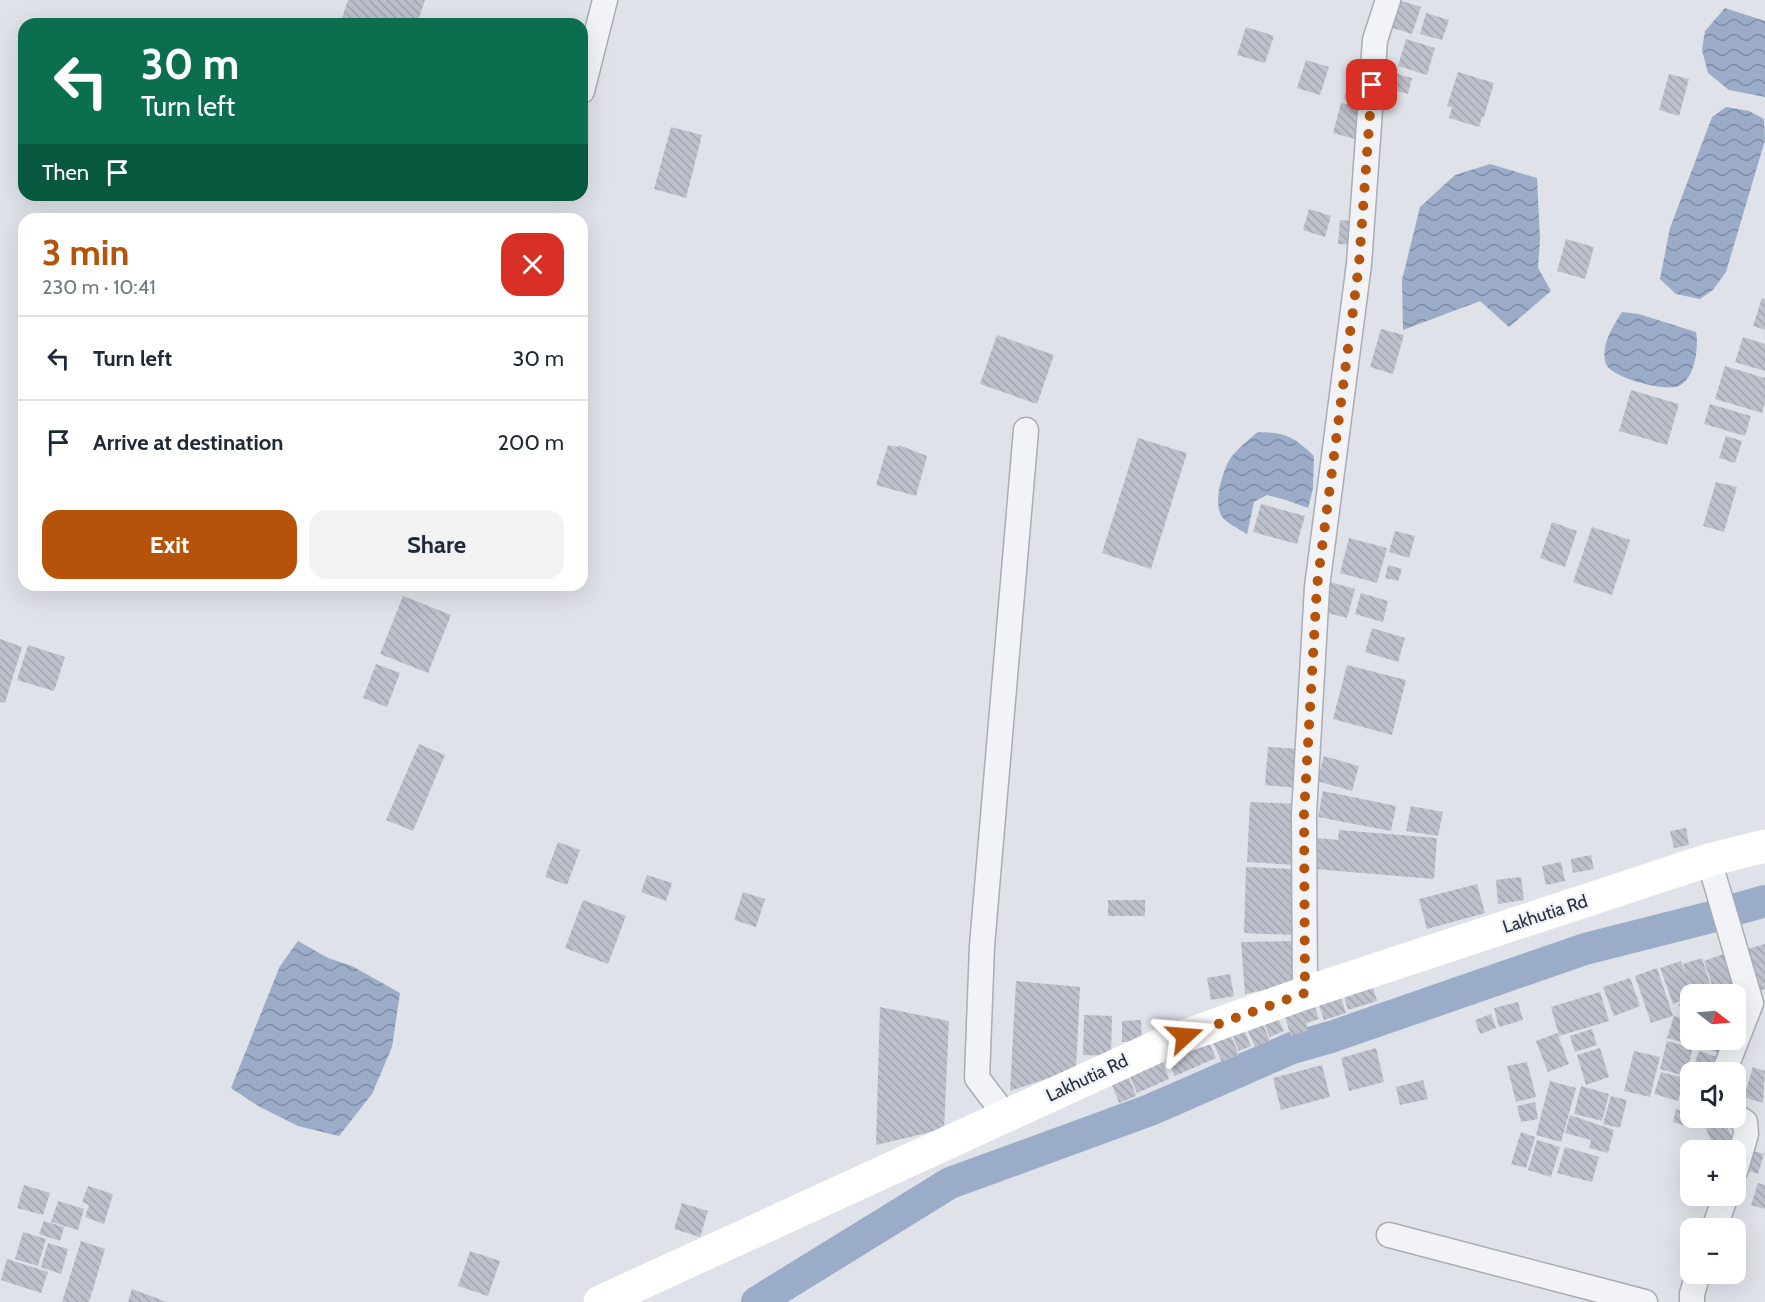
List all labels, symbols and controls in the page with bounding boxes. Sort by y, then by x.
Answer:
text: 30 m [141,38,239,90]
icon: left [42,42,120,120]
pin [1346,59,1397,110]
icon: arrive [1355,68,1388,101]
text: Turn left [141,90,235,123]
icon: arrive [101,156,134,189]
text: Then [42,159,89,186]
text: 3 min [42,230,129,274]
button: close [501,233,564,296]
text: 230 m · 10:41 [42,275,156,299]
icon: left [42,342,75,375]
text: Turn left [93,345,172,372]
text: 30 m [512,345,564,372]
icon: arrive [42,426,75,459]
text: Arrive at destination [93,429,283,456]
text: 200 m [498,429,564,456]
button: Exit [42,510,297,579]
button: Share [309,510,564,579]
street label: Lakhutia Rd [1500,890,1590,938]
north arrow [1680,984,1746,1050]
map controls [1680,984,1746,1284]
position arrow [1153,1004,1217,1068]
street label: Lakhutia Rd [1042,1049,1132,1107]
button: sound [1680,1062,1746,1128]
button: + [1680,1140,1746,1206]
button: − [1680,1218,1746,1284]

